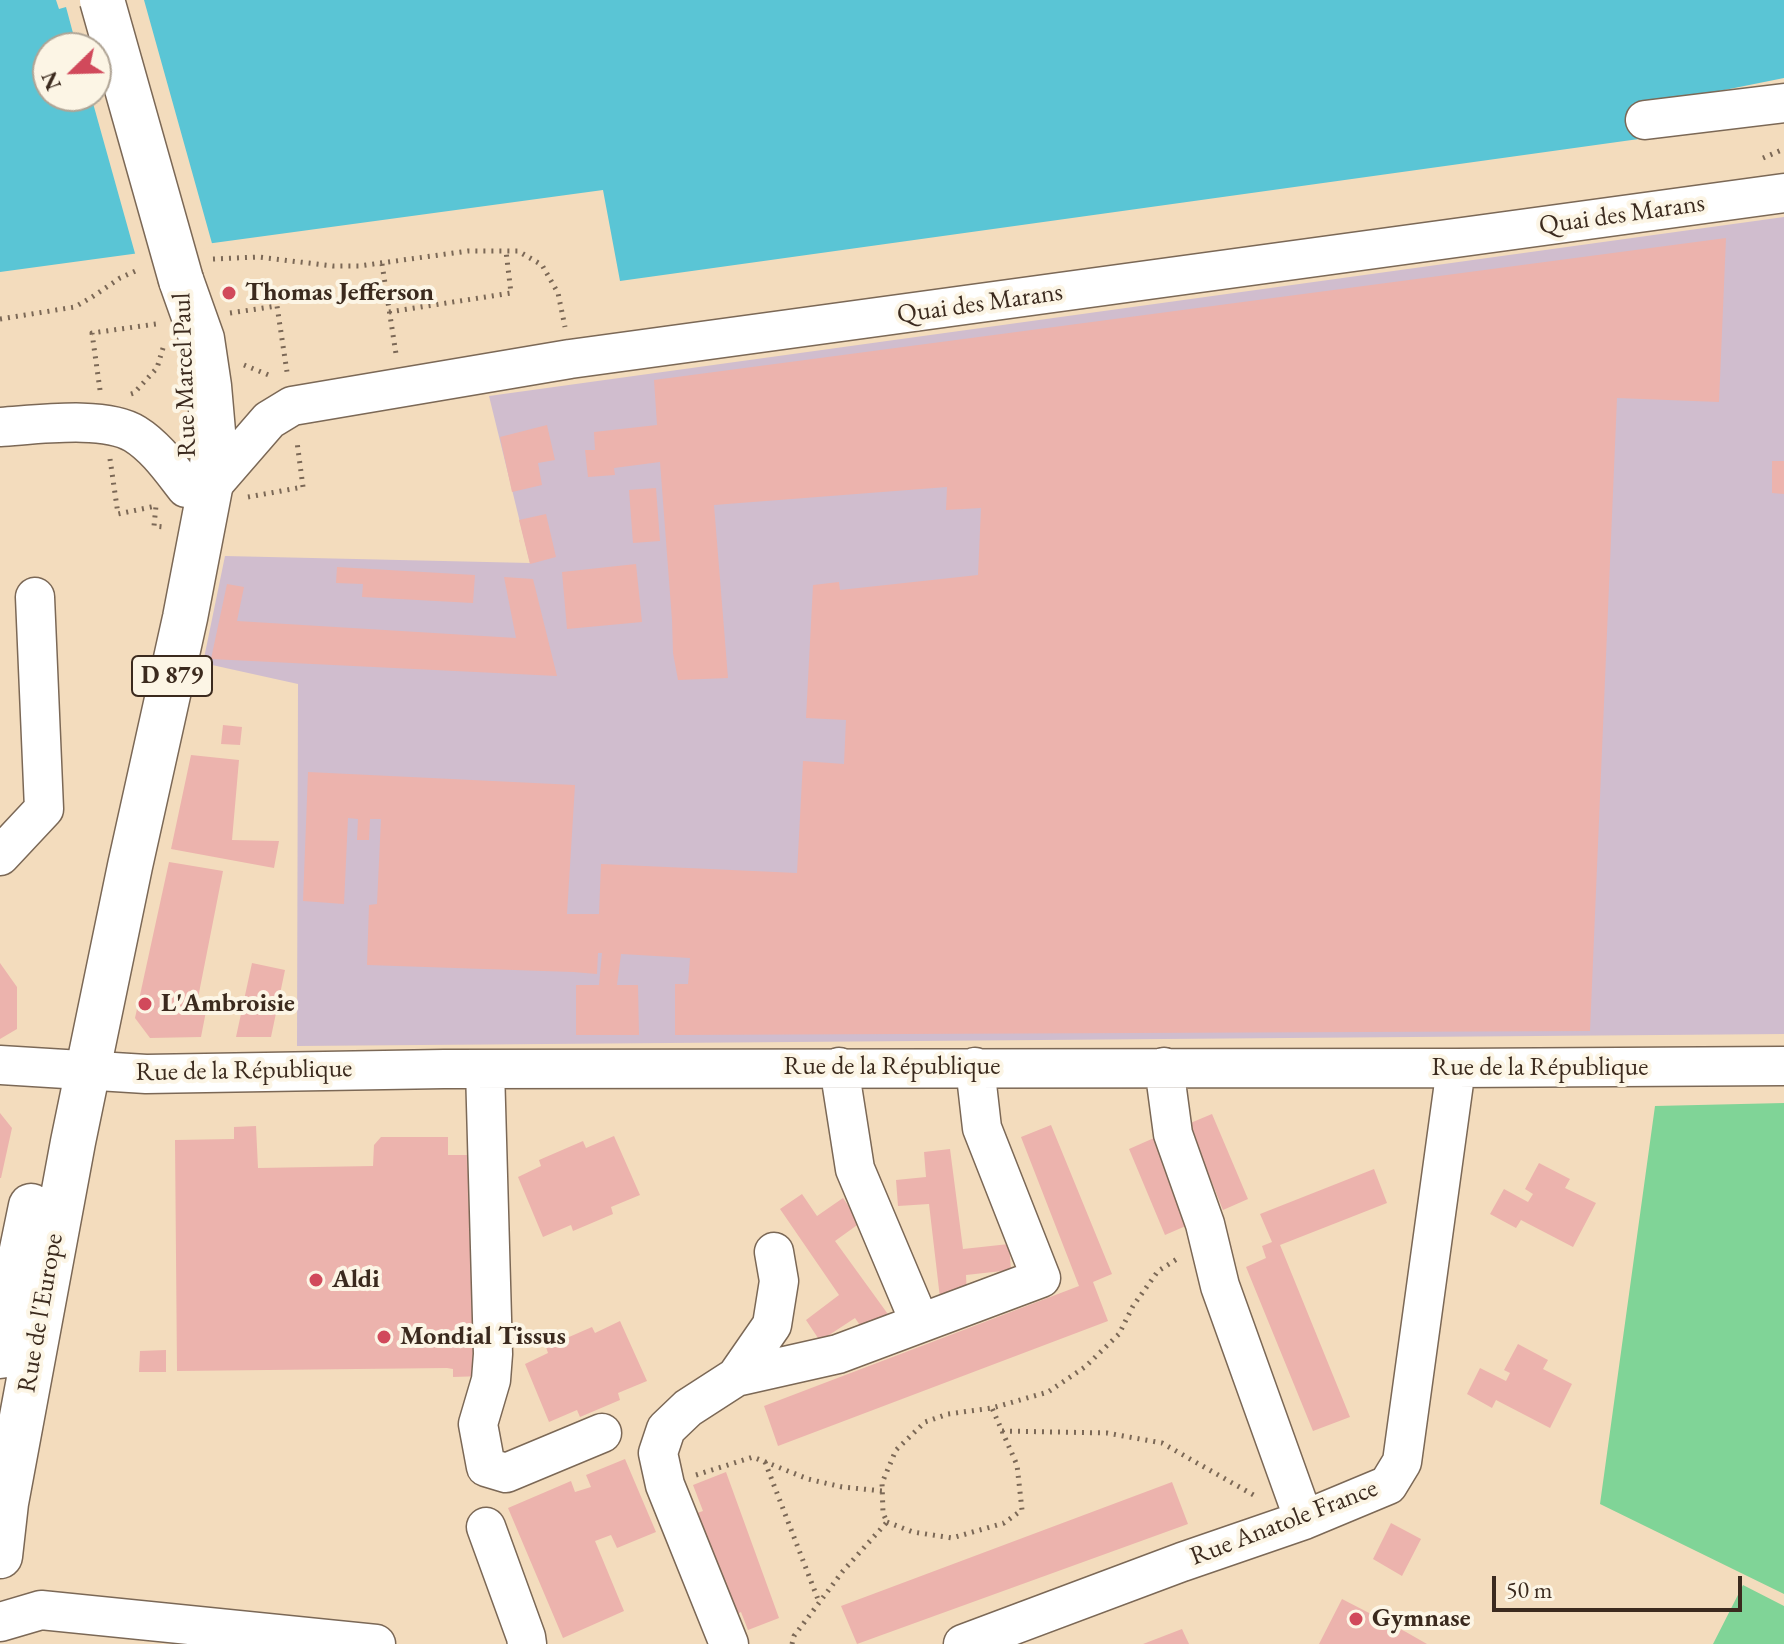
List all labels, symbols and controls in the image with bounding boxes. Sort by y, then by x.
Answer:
north arrow [32,32,112,112]
text: N [34,67,68,95]
street label: Quai des Marans [1537,188,1707,242]
place label: Thomas Jefferson [245,277,434,309]
street label: Quai des Marans [895,277,1065,331]
marker: Thomas Jefferson [220,284,238,302]
street label: Rue Marcel Paul [167,292,203,458]
road number: D 879 [132,656,212,696]
place label: L'Ambroisie [161,988,295,1020]
marker: L'Ambroisie [136,995,154,1013]
street label: Rue de la République [784,1051,1000,1083]
street label: Rue de la République [1432,1052,1648,1084]
street label: Rue de la République [135,1054,353,1088]
street label: Rue de l'Europe [12,1231,70,1395]
place label: Aldi [332,1264,380,1296]
marker: Aldi [307,1271,325,1289]
place label: Mondial Tissus [400,1321,566,1353]
marker: Mondial Tissus [375,1328,393,1346]
street label: Rue Anatole France [1186,1473,1382,1573]
scale bar [1496,1560,1746,1610]
text: 50 m [1506,1574,1553,1605]
place label: Gymnase [1372,1603,1470,1635]
marker: Gymnase [1347,1610,1365,1628]

